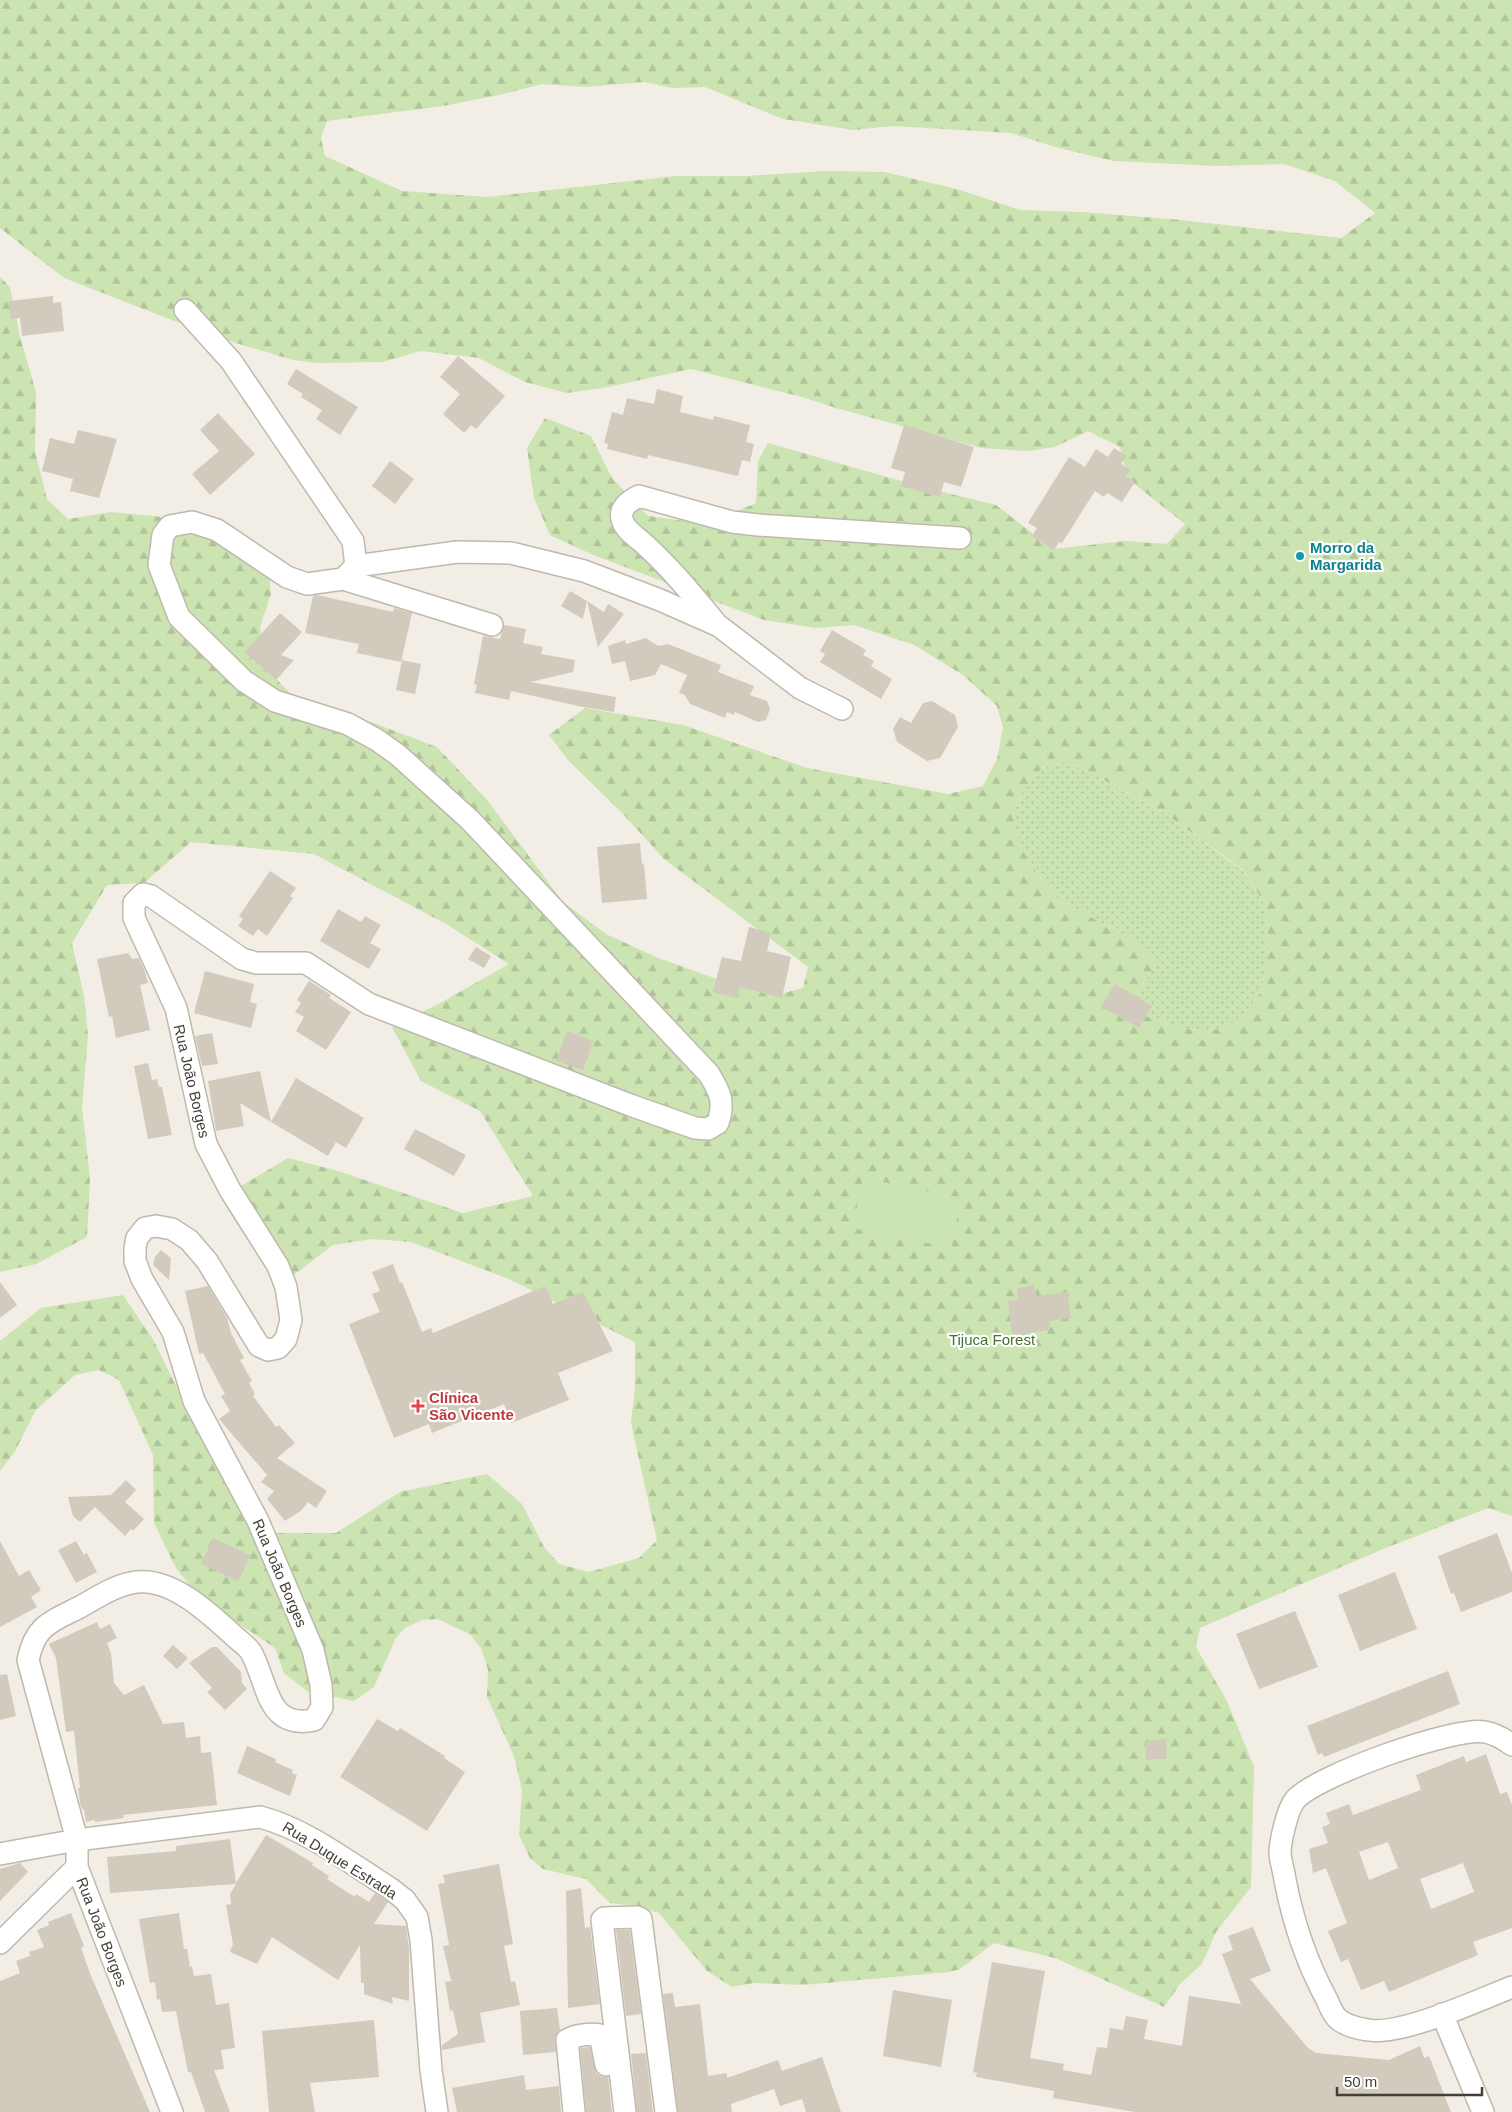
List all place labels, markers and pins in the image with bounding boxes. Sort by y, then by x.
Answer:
place label: Morro da Margarida [1310,539,1382,573]
marker: Morro da Margarida [1294,550,1306,562]
place label: Clínica São Vicente [429,1389,514,1423]
marker: Clínica São Vicente [411,1399,425,1413]

